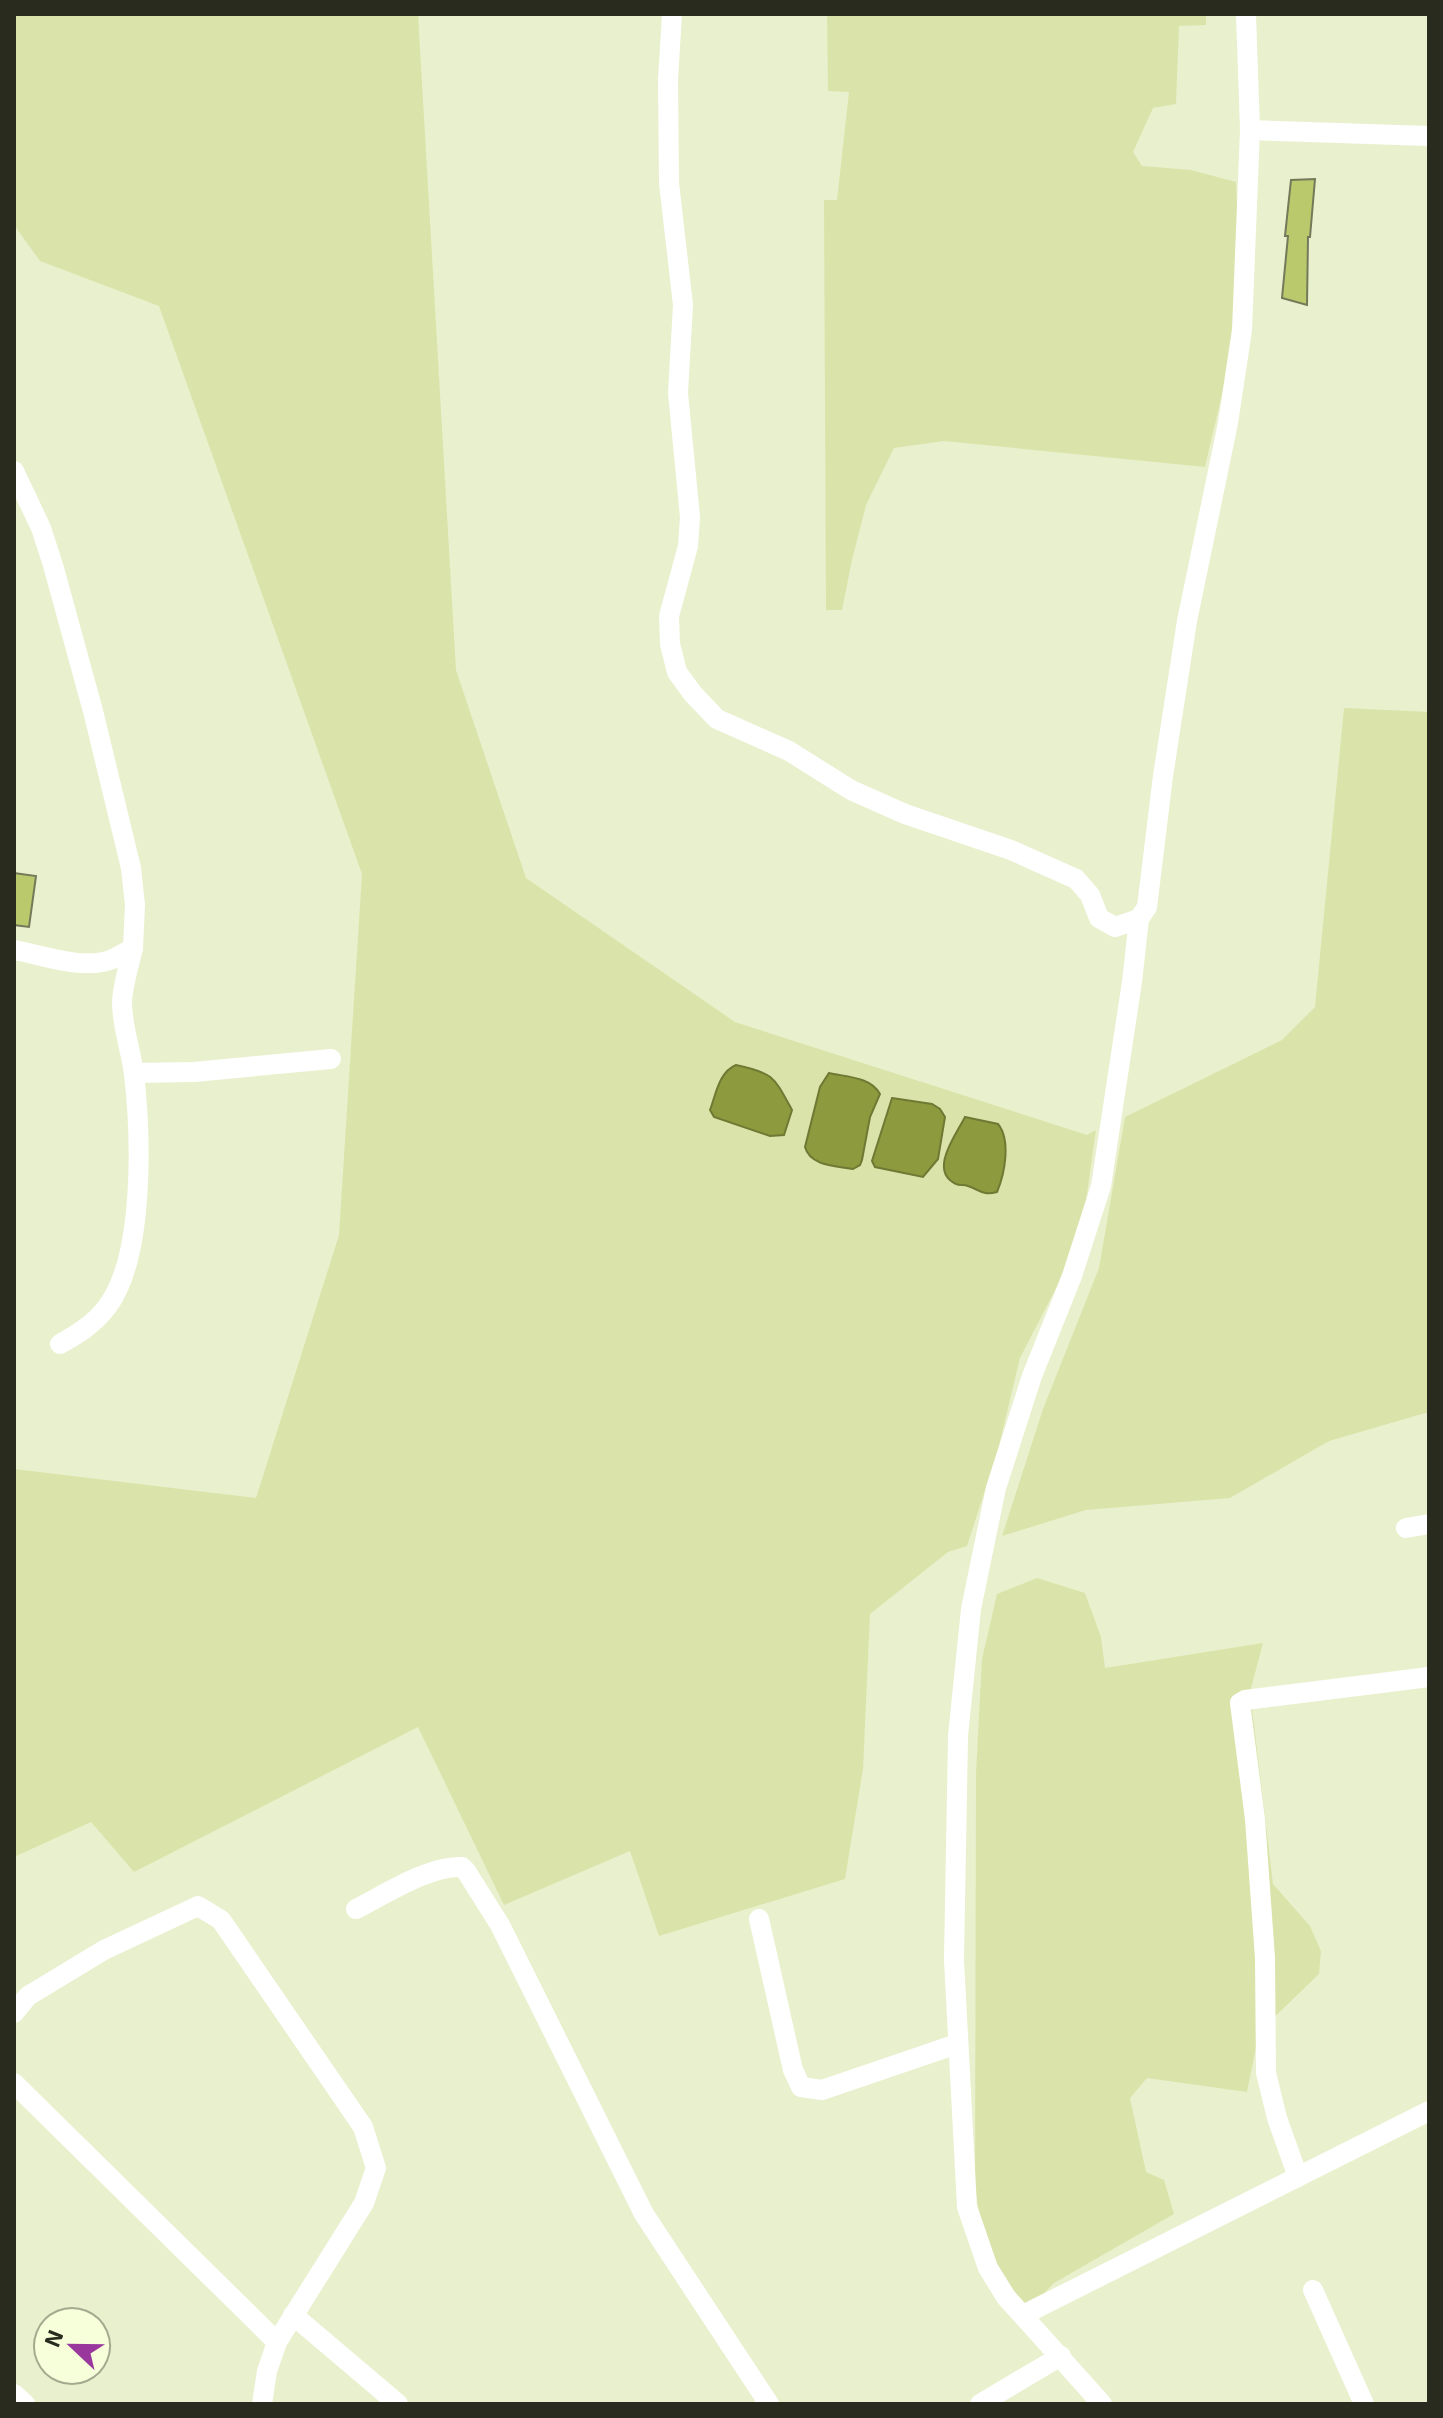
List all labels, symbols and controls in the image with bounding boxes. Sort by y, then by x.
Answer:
north arrow [32,2306,112,2386]
text: N [37,2326,68,2350]

